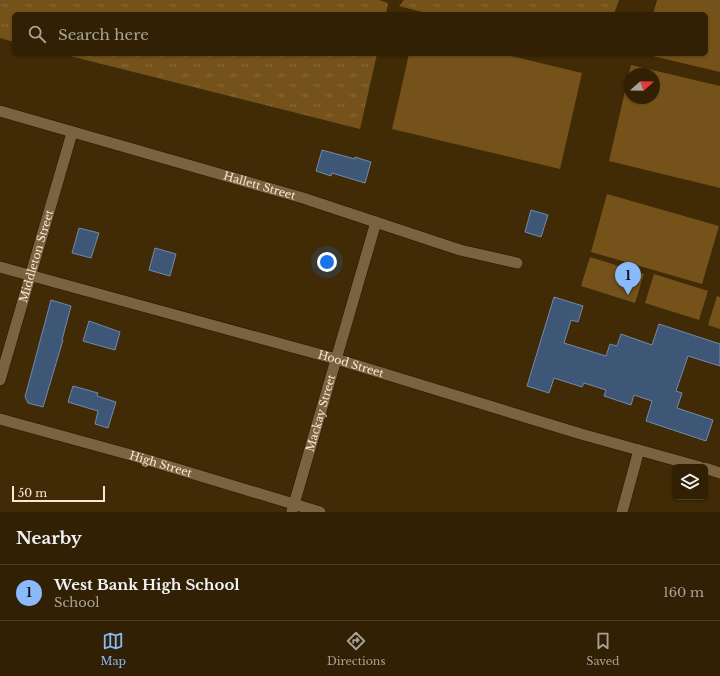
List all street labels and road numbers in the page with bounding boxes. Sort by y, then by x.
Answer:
street label: Hallett Street [222,169,298,203]
street label: Middleton Street [16,207,56,304]
street label: Hood Street [316,347,386,380]
street label: Mackay Street [303,372,339,453]
street label: High Street [128,448,194,480]

